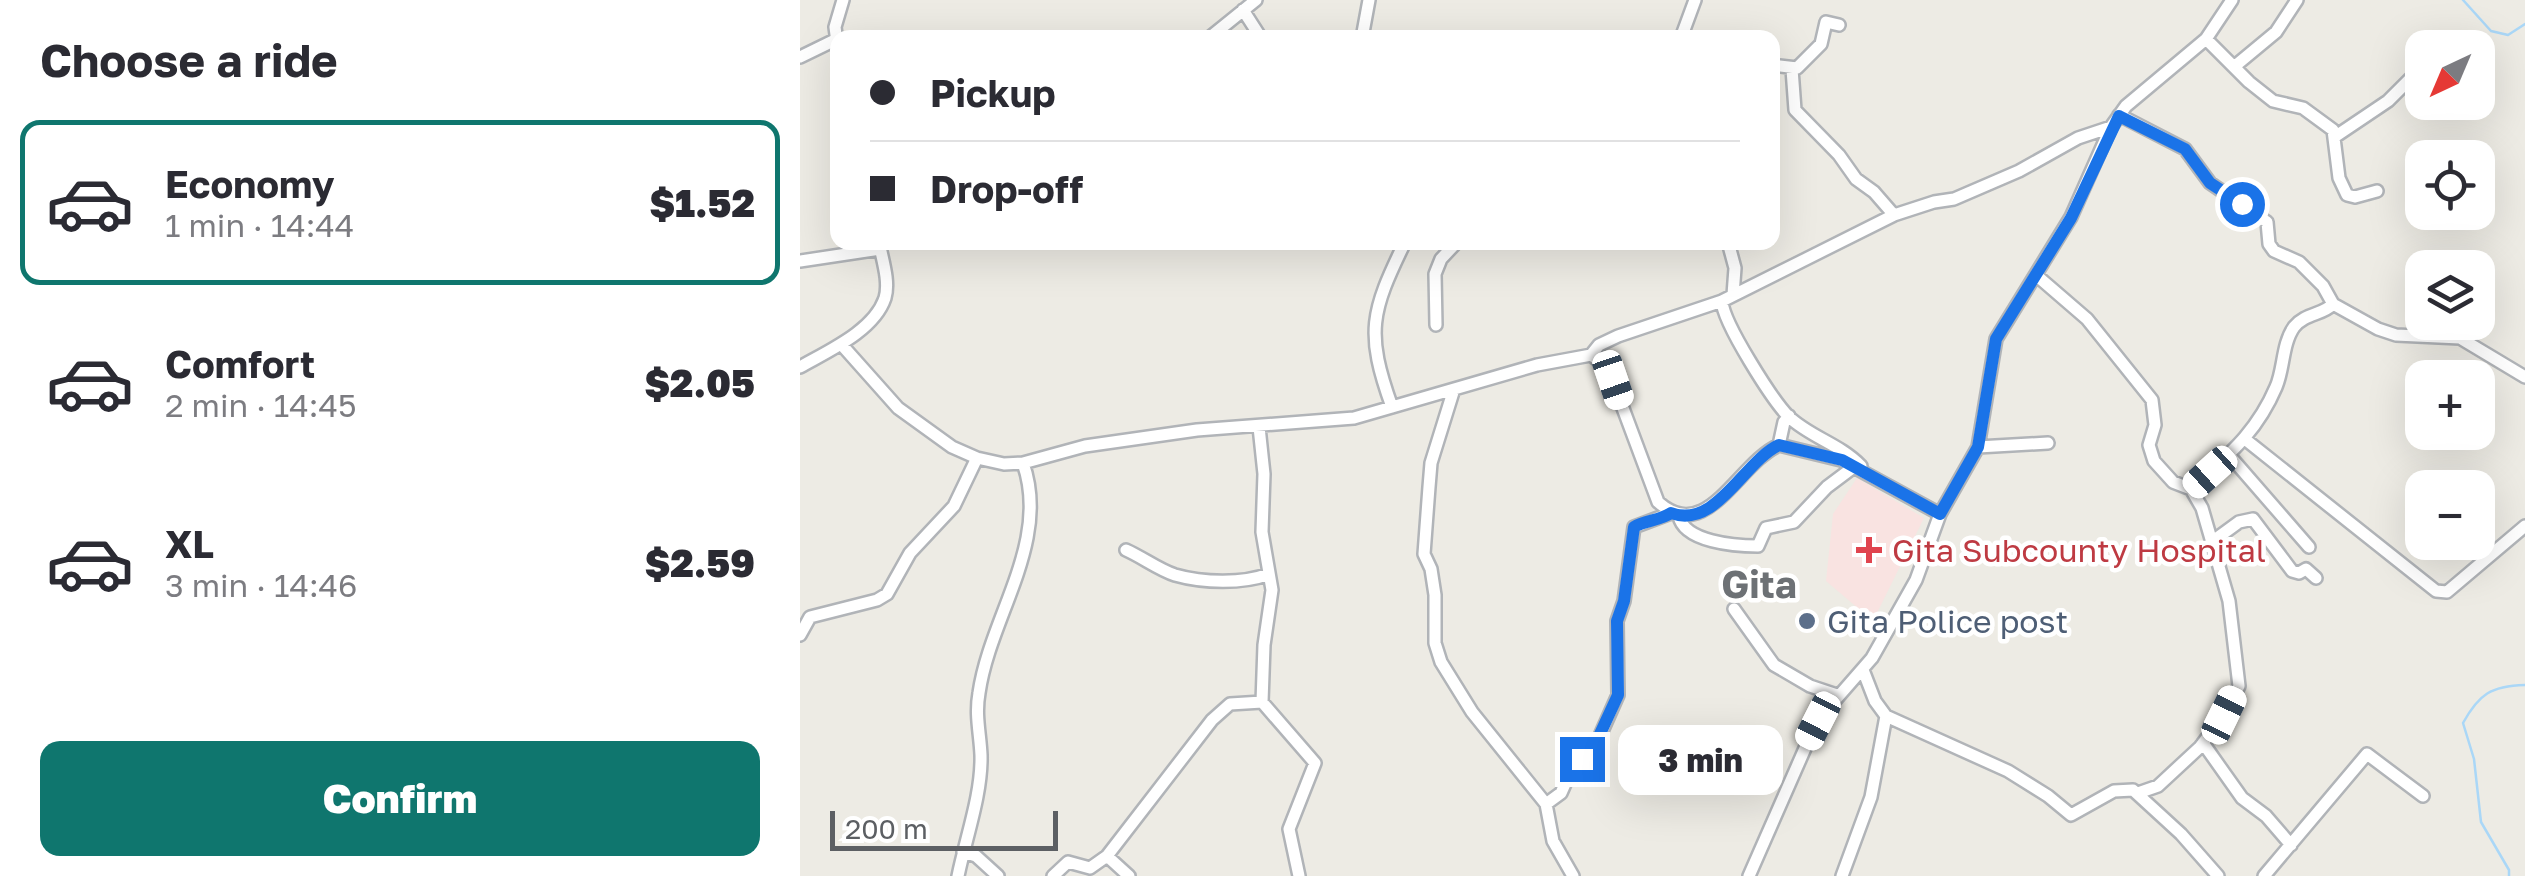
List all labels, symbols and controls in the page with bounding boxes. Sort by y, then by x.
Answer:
north arrow [2405,30,2495,120]
map controls [2405,30,2495,560]
text: Choose a ride [40,33,338,87]
text: Pickup [930,70,1056,115]
button: locate [2405,140,2495,230]
icon: car [45,158,135,248]
text: Economy [165,161,334,206]
text: Drop-off [930,166,1083,211]
text: $1.52 [649,180,755,225]
route start [2220,182,2265,227]
text: 1 min · 14:44 [165,206,354,244]
button: layers [2405,250,2495,340]
icon: car [45,338,135,428]
text: Comfort [165,341,315,386]
car [1589,347,1637,413]
text: $2.05 [644,360,755,405]
button: + [2405,360,2495,450]
text: 2 min · 14:45 [165,386,356,424]
car [2178,441,2242,503]
button: − [2405,470,2495,560]
icon: car [45,518,135,608]
text: XL [165,521,214,566]
place label: Gita Subcounty Hospital [1892,531,2266,569]
marker: Gita Subcounty Hospital [1856,537,1882,563]
text: $2.59 [645,540,755,585]
district label: Gita [1721,561,1797,606]
text: 3 min · 14:46 [165,566,357,604]
place label: Gita Police post [1827,602,2068,640]
marker: Gita Police post [1796,610,1818,632]
car [2197,681,2251,749]
car [1791,687,1845,755]
callout: 3 min [1617,724,1782,794]
route end [1560,737,1605,782]
button: Confirm [40,741,760,856]
text: 3 min [1658,741,1743,779]
scale bar [830,806,1058,850]
text: 200 m [845,812,928,845]

